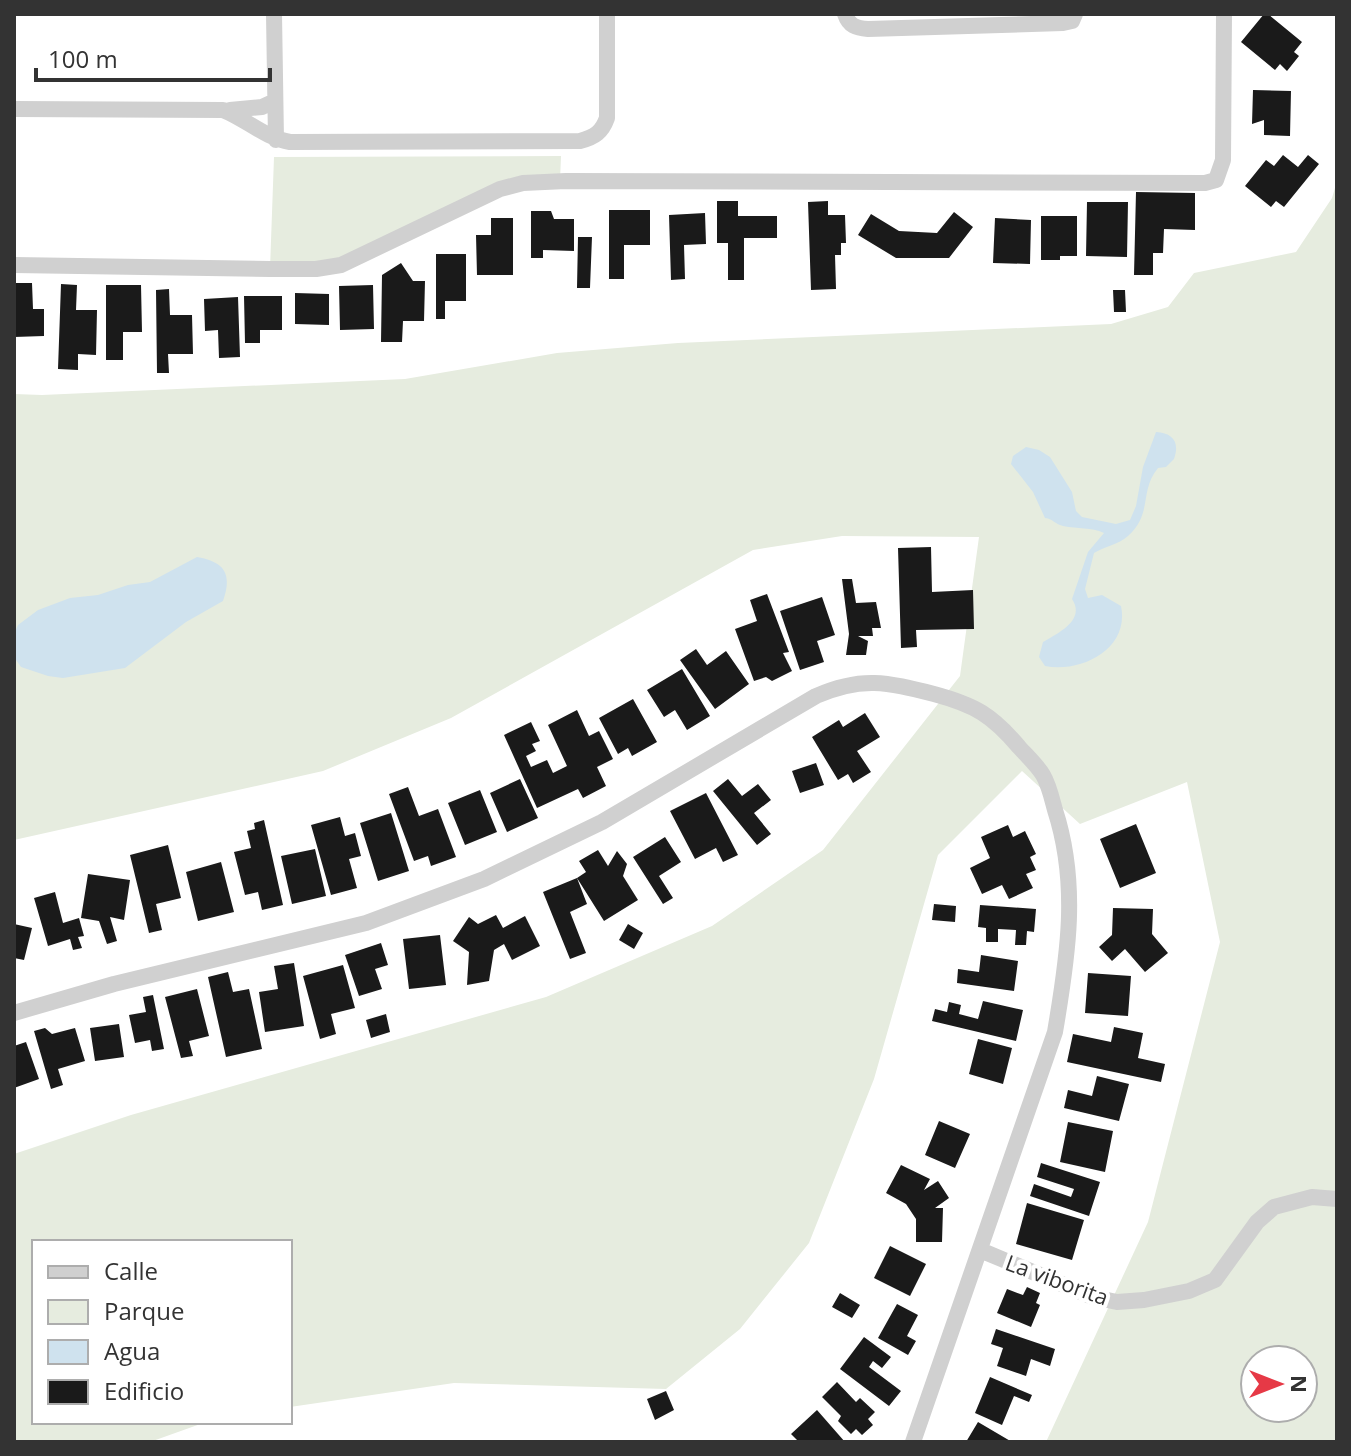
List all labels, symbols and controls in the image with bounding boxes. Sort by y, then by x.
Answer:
scale bar [36,32,270,82]
text: 100 m [48,42,118,75]
legend [32,1240,292,1424]
street label: La viborita [1002,1247,1113,1312]
text: Calle [104,1254,158,1287]
text: Parque [104,1294,184,1327]
text: Agua [104,1334,160,1367]
north arrow [1239,1344,1319,1424]
text: Edificio [104,1374,184,1407]
text: N [1285,1375,1315,1393]

